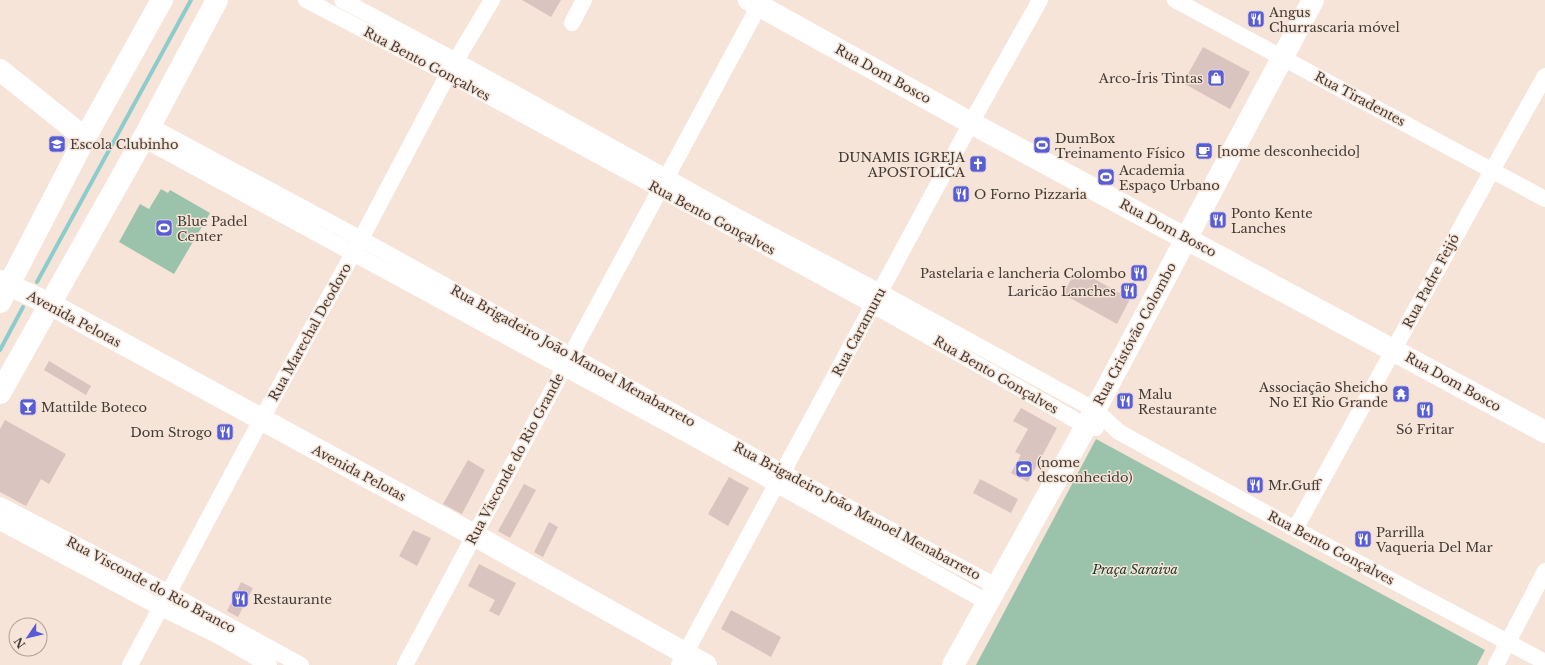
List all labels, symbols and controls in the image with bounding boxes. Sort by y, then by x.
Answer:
place label: Angus Churrascaria móvel [1268,4,1400,36]
restaurant icon: Angus Churrascaria móvel [1246,9,1266,29]
street label: Rua Bento Gonçalves [361,23,493,105]
street label: Rua Dom Bosco [832,41,934,107]
shop icon: Arco-Íris Tintas [1206,68,1226,88]
street label: Rua Tiradentes [1312,68,1409,130]
place label: Arco-Íris Tintas [1098,70,1203,87]
place label: DumBox Treinamento Físico [1055,130,1185,162]
school or university icon: Escola Clubinho [47,134,67,154]
sports icon: DumBox Treinamento Físico [1032,135,1052,155]
place label: Escola Clubinho [70,136,179,153]
cafe icon: [nome desconhecido] [1194,141,1214,161]
place label: [nome desconhecido] [1217,143,1360,160]
place label: DUNAMIS IGREJA APOSTOLICA [838,149,966,181]
church icon: DUNAMIS IGREJA APOSTOLICA [968,154,988,174]
place label: Academia Espaço Urbano [1118,162,1220,194]
sports icon: Academia Espaço Urbano [1096,167,1116,187]
street label: Rua Bento Gonçalves [646,177,778,259]
restaurant icon: O Forno Pizzaria [951,184,971,204]
place label: O Forno Pizzaria [974,186,1088,203]
street label: Rua Dom Bosco [1117,195,1219,261]
place label: Ponto Kente Lanches [1231,205,1313,237]
restaurant icon: Ponto Kente Lanches [1208,210,1228,230]
place label: Blue Padel Center [177,213,248,245]
sports icon: Blue Padel Center [154,218,174,238]
street label: Rua Padre Feijó [1399,231,1463,331]
street label: Rua Cristóvão Colombo [1090,259,1180,409]
street label: Rua Marechal Deodoro [265,260,355,404]
restaurant icon: Pastelaria e lancheria Colombo [1129,263,1149,283]
place label: Pastelaria e lancheria Colombo [920,265,1126,282]
street label: Rua Brigadeiro João Manoel Menabarreto [448,281,698,431]
restaurant icon: Laricão Lanches [1119,281,1139,301]
place label: Laricão Lanches [1007,283,1116,300]
street label: Rua Caramuru [828,284,890,379]
street label: Avenida Pelotas [23,287,124,351]
street label: Rua Bento Gonçalves [931,332,1062,418]
street label: Rua Dom Bosco [1402,349,1504,415]
street label: Rua Visconde do Rio Grande [462,370,568,548]
place label: Associação Sheicho No EI Rio Grande [1258,379,1388,411]
temple icon: Associação Sheicho No EI Rio Grande [1391,384,1411,404]
place label: Malu Restaurante [1138,386,1217,418]
restaurant icon: Malu Restaurante [1115,391,1135,411]
bar icon: Mattilde Boteco [18,397,38,417]
place label: Mattilde Boteco [41,399,147,416]
restaurant icon: Só Fritar [1415,400,1435,420]
place label: Só Fritar [1396,421,1455,438]
restaurant icon: Dom Strogo [215,422,235,442]
place label: Dom Strogo [130,424,212,441]
street label: Rua Brigadeiro João Manoel Menabarreto [730,438,984,584]
street label: Avenida Pelotas [308,441,409,505]
place label: (nome desconhecido) [1037,454,1133,486]
sports icon: (nome desconhecido) [1014,459,1034,479]
restaurant icon: Mr.Guff [1245,475,1265,495]
place label: Mr.Guff [1268,477,1322,494]
street label: Rua Bento Gonçalves [1265,507,1397,589]
place label: Parrilla Vaqueria Del Mar [1375,524,1494,556]
restaurant icon: Parrilla Vaqueria Del Mar [1353,529,1373,549]
street label: Rua Visconde do Rio Branco [63,533,239,637]
park label: Praça Saraiva [1091,561,1178,578]
restaurant icon: Restaurante [230,589,250,609]
place label: Restaurante [253,591,332,608]
north arrow [8,617,48,657]
text: N [11,634,29,651]

